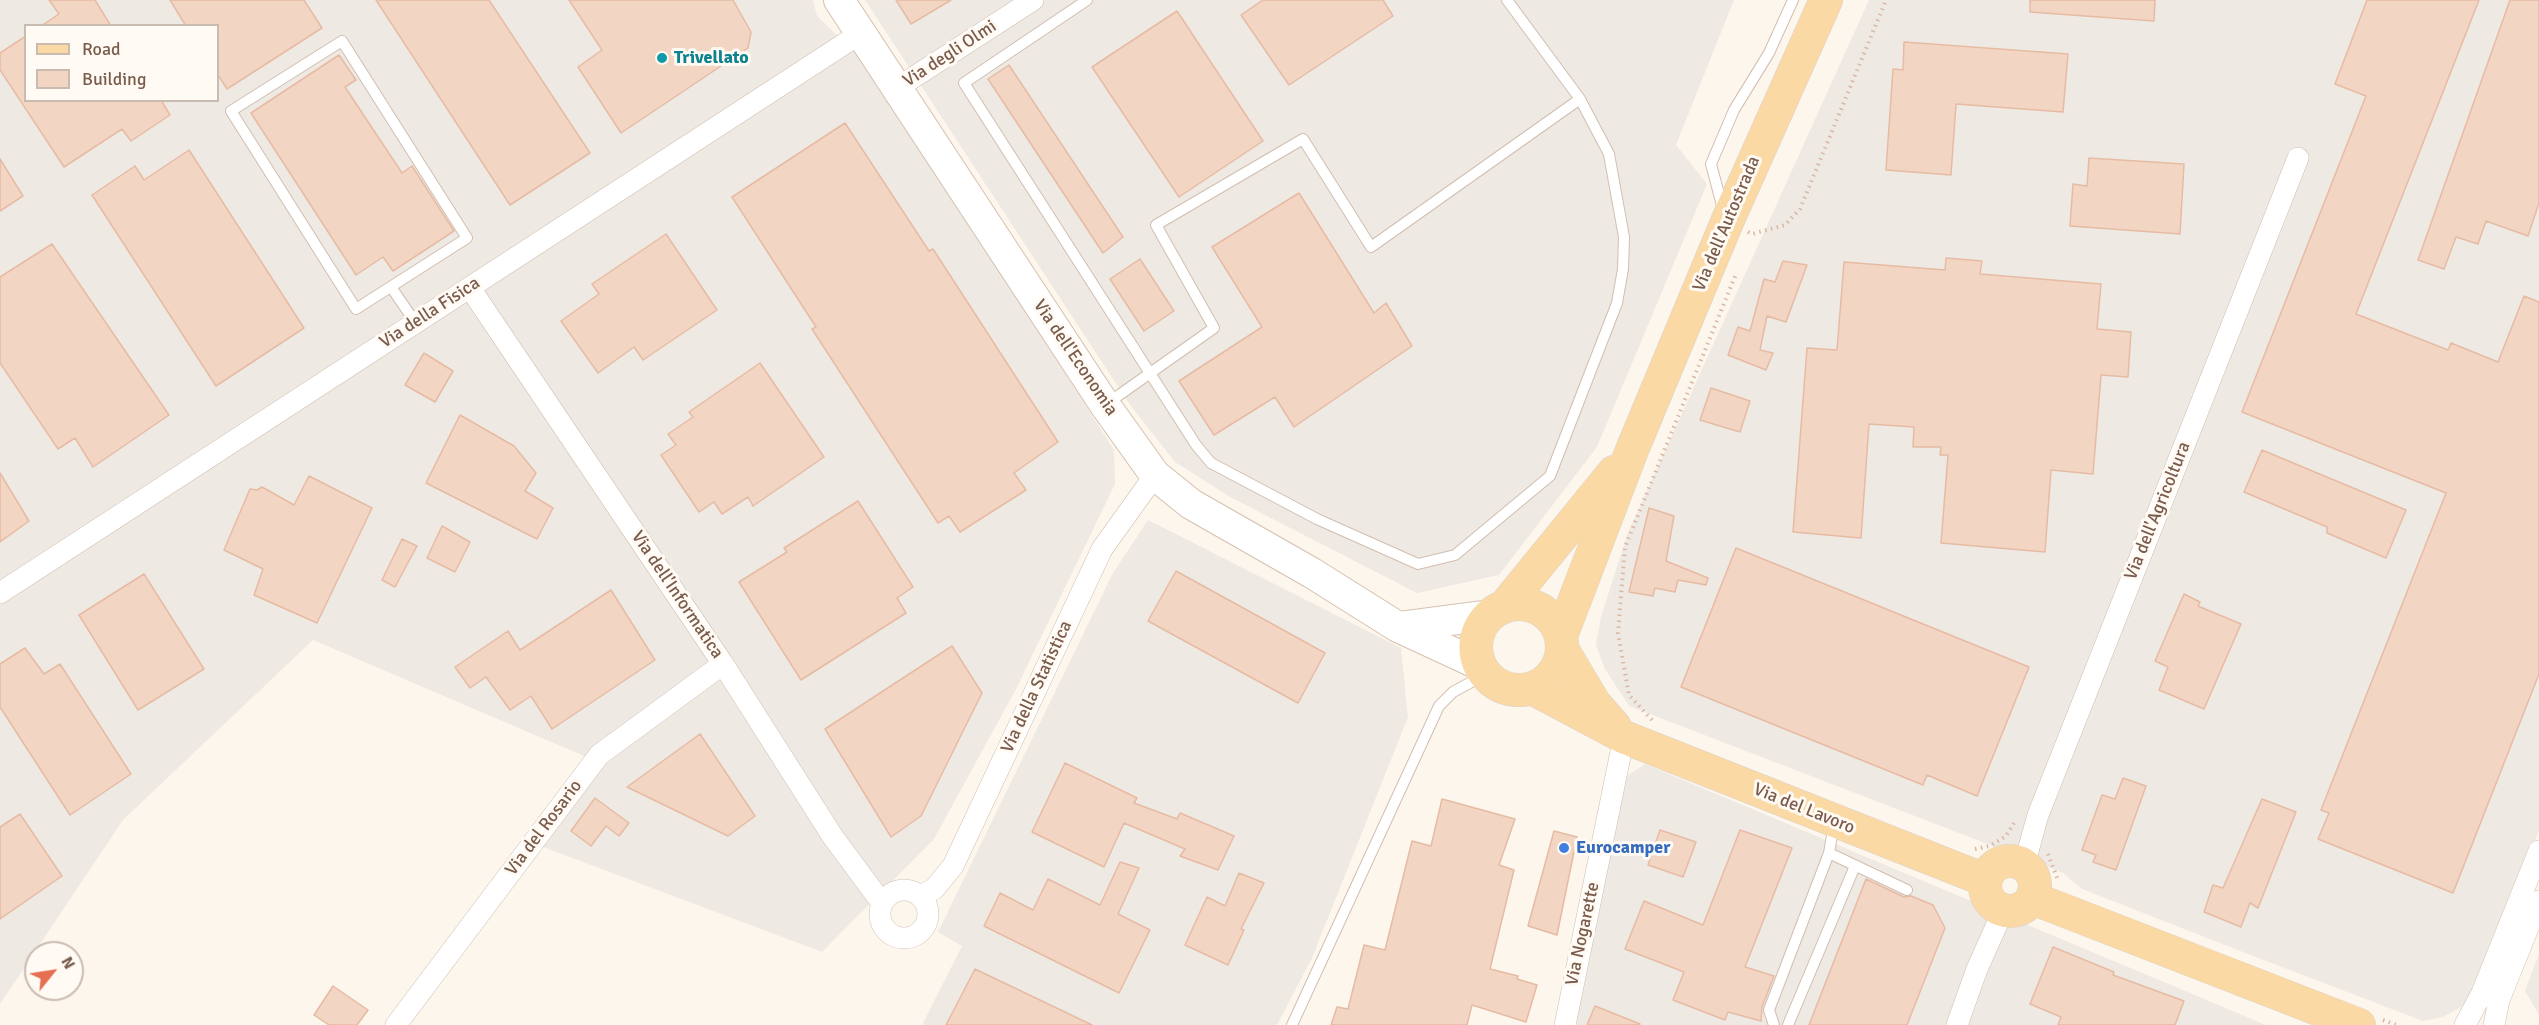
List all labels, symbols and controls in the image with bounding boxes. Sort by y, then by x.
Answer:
street label: Via degli Olmi [899,16,1001,92]
legend [24,24,219,102]
text: Road [82,38,121,60]
place label: Trivellato [674,47,749,69]
marker: Trivellato [655,51,669,65]
text: Building [82,68,146,90]
street label: Via dell'Autostrada [1689,153,1765,295]
street label: Via della Fisica [376,273,484,353]
street label: Via dell'Economia [1028,296,1122,420]
street label: Via dell'Agricoltura [2120,439,2196,583]
street label: Via dell'Informatica [626,527,728,663]
street label: Via della Statistica [997,617,1077,757]
street label: Via del Rosario [501,776,587,880]
street label: Via del Lavoro [1750,779,1858,839]
place label: Eurocamper [1576,837,1670,859]
marker: Eurocamper [1557,841,1571,855]
street label: Via Nogarette [1561,880,1605,988]
north arrow [24,941,84,1001]
text: N [56,953,79,973]

